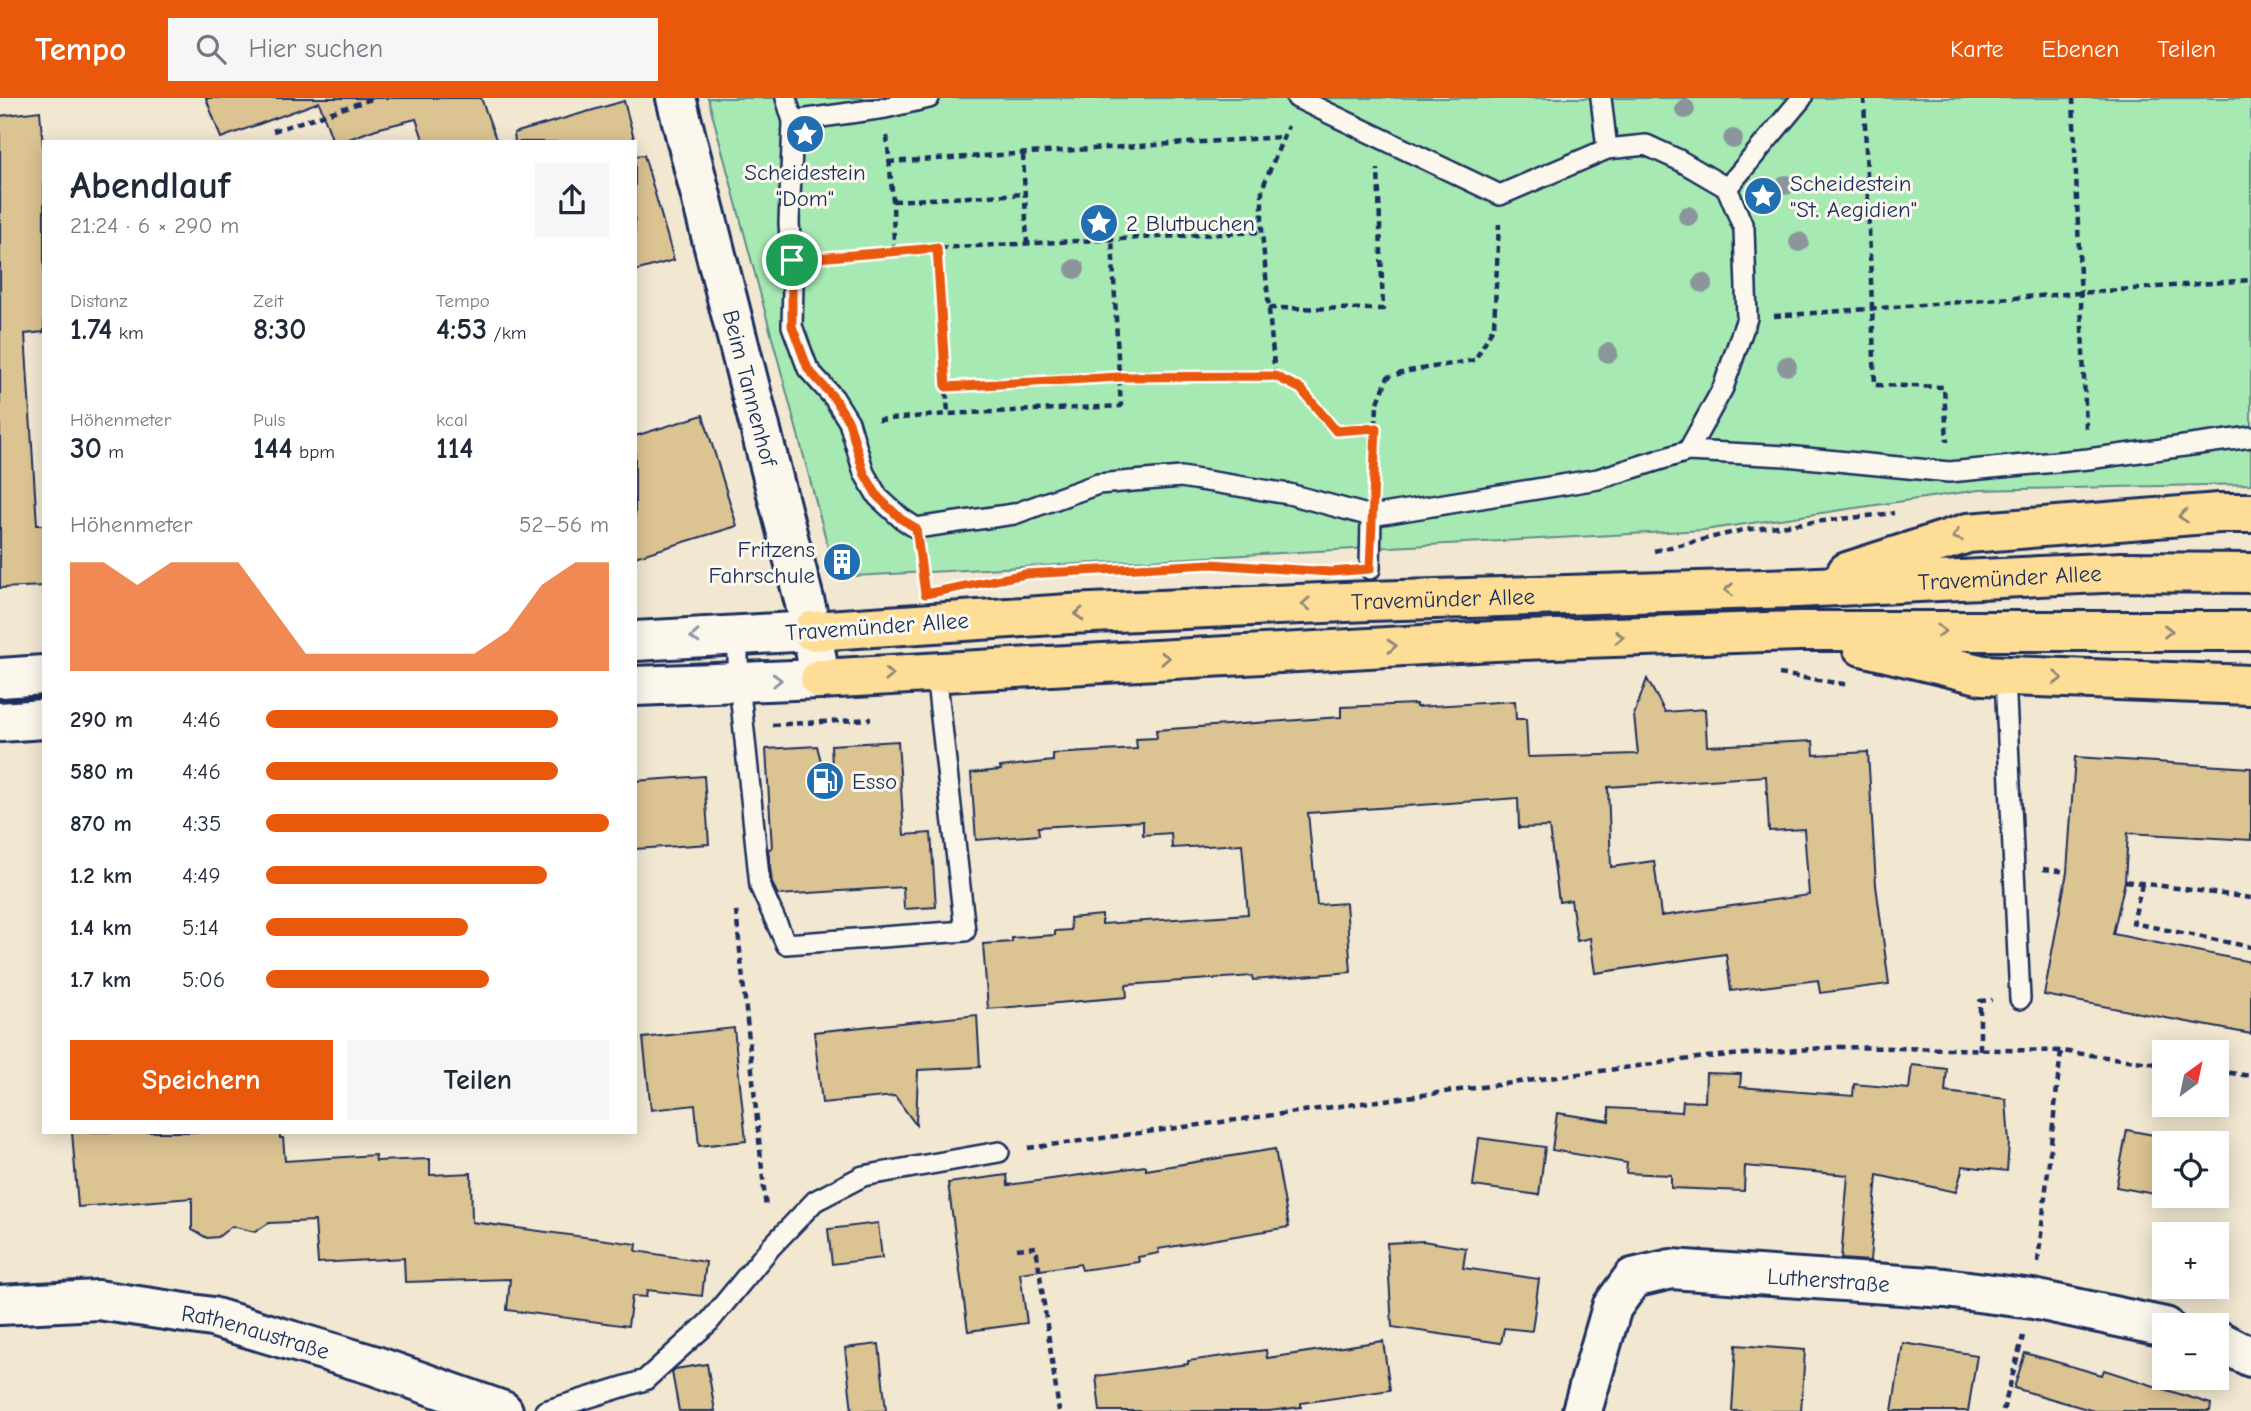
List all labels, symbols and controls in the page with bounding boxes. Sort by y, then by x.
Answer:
search box [168,18,658,81]
text: Tempo [35,30,126,68]
icon: search [192,30,230,68]
text: Hier suchen [248,34,383,64]
text: Karte [1950,35,2003,63]
text: Ebenen [2041,35,2119,63]
text: Teilen [2157,35,2216,63]
place icon: Scheidestein "Dom" [784,113,826,155]
place label: Scheidestein "Dom" [744,159,866,212]
button: share [535,163,609,237]
text: Abendlauf [70,164,230,208]
place label: Scheidestein "St. Aegidien" [1790,170,1917,223]
place icon: Scheidestein "St. Aegidien" [1742,175,1784,217]
place icon: 2 Blutbuchen [1078,202,1120,244]
place label: 2 Blutbuchen [1126,210,1255,237]
text: 21:24 · 6 × 290 m [70,212,239,239]
pin [762,230,822,290]
icon: arrive [773,241,811,279]
text: Distanz [70,290,128,312]
text: Zeit [253,290,283,312]
text: Tempo [436,290,490,312]
street label: Beim Tannenhof [717,307,783,470]
text: 1.74 [70,312,112,347]
text: 8:30 [253,312,307,347]
text: 4:53 [436,312,487,347]
text: km [112,322,144,344]
text: /km [487,322,527,344]
text: Höhenmeter [70,409,171,431]
text: Puls [253,409,285,431]
text: kcal [436,409,468,431]
text: 30 [70,431,102,466]
text: 144 [253,431,293,466]
text: 114 [436,431,473,466]
text: m [102,441,124,463]
text: bpm [293,441,335,463]
one-way arrow [2177,508,2188,523]
text: Höhenmeter [70,511,192,538]
text: 52–56 m [519,511,609,538]
one-way arrow [1951,528,1963,543]
place label: Fritzens Fahrschule [708,536,815,589]
building icon: Fritzens Fahrschule [821,541,863,583]
street label: Travemünder Allee [1917,560,2102,596]
one-way arrow [1723,582,1734,597]
street label: Travemünder Allee [1351,583,1535,616]
one-way arrow [1300,596,1311,611]
one-way arrow [1073,606,1084,621]
street label: Travemünder Allee [784,607,970,646]
one-way arrow [1936,623,1946,639]
one-way arrow [2163,623,2174,639]
one-way arrow [689,629,700,644]
one-way arrow [1614,629,1625,644]
one-way arrow [1387,639,1398,654]
one-way arrow [1159,651,1170,666]
one-way arrow [883,668,894,683]
one-way arrow [2053,670,2064,685]
one-way arrow [772,673,783,688]
text: 290 m [70,706,133,733]
text: 4:46 [182,706,221,733]
text: 580 m [70,758,134,785]
text: 4:46 [182,758,221,785]
fuel station icon: Esso [804,760,846,802]
place label: Esso [852,768,897,795]
text: 870 m [70,810,132,837]
text: 4:35 [182,810,221,837]
text: 1.2 km [70,862,132,889]
text: 4:49 [182,862,221,889]
text: 1.4 km [70,914,132,941]
text: 5:14 [182,914,219,941]
text: 1.7 km [70,966,131,993]
text: 5:06 [182,966,225,993]
button: Speichern [70,1040,333,1120]
button: Teilen [347,1040,609,1120]
north arrow [2152,1040,2230,1116]
map controls [2152,1040,2229,1390]
button: locate [2152,1131,2229,1208]
button: + [2152,1222,2229,1299]
street label: Lutherstraße [1766,1263,1891,1298]
street label: Rathenaustraße [180,1300,332,1365]
button: − [2152,1313,2229,1390]

